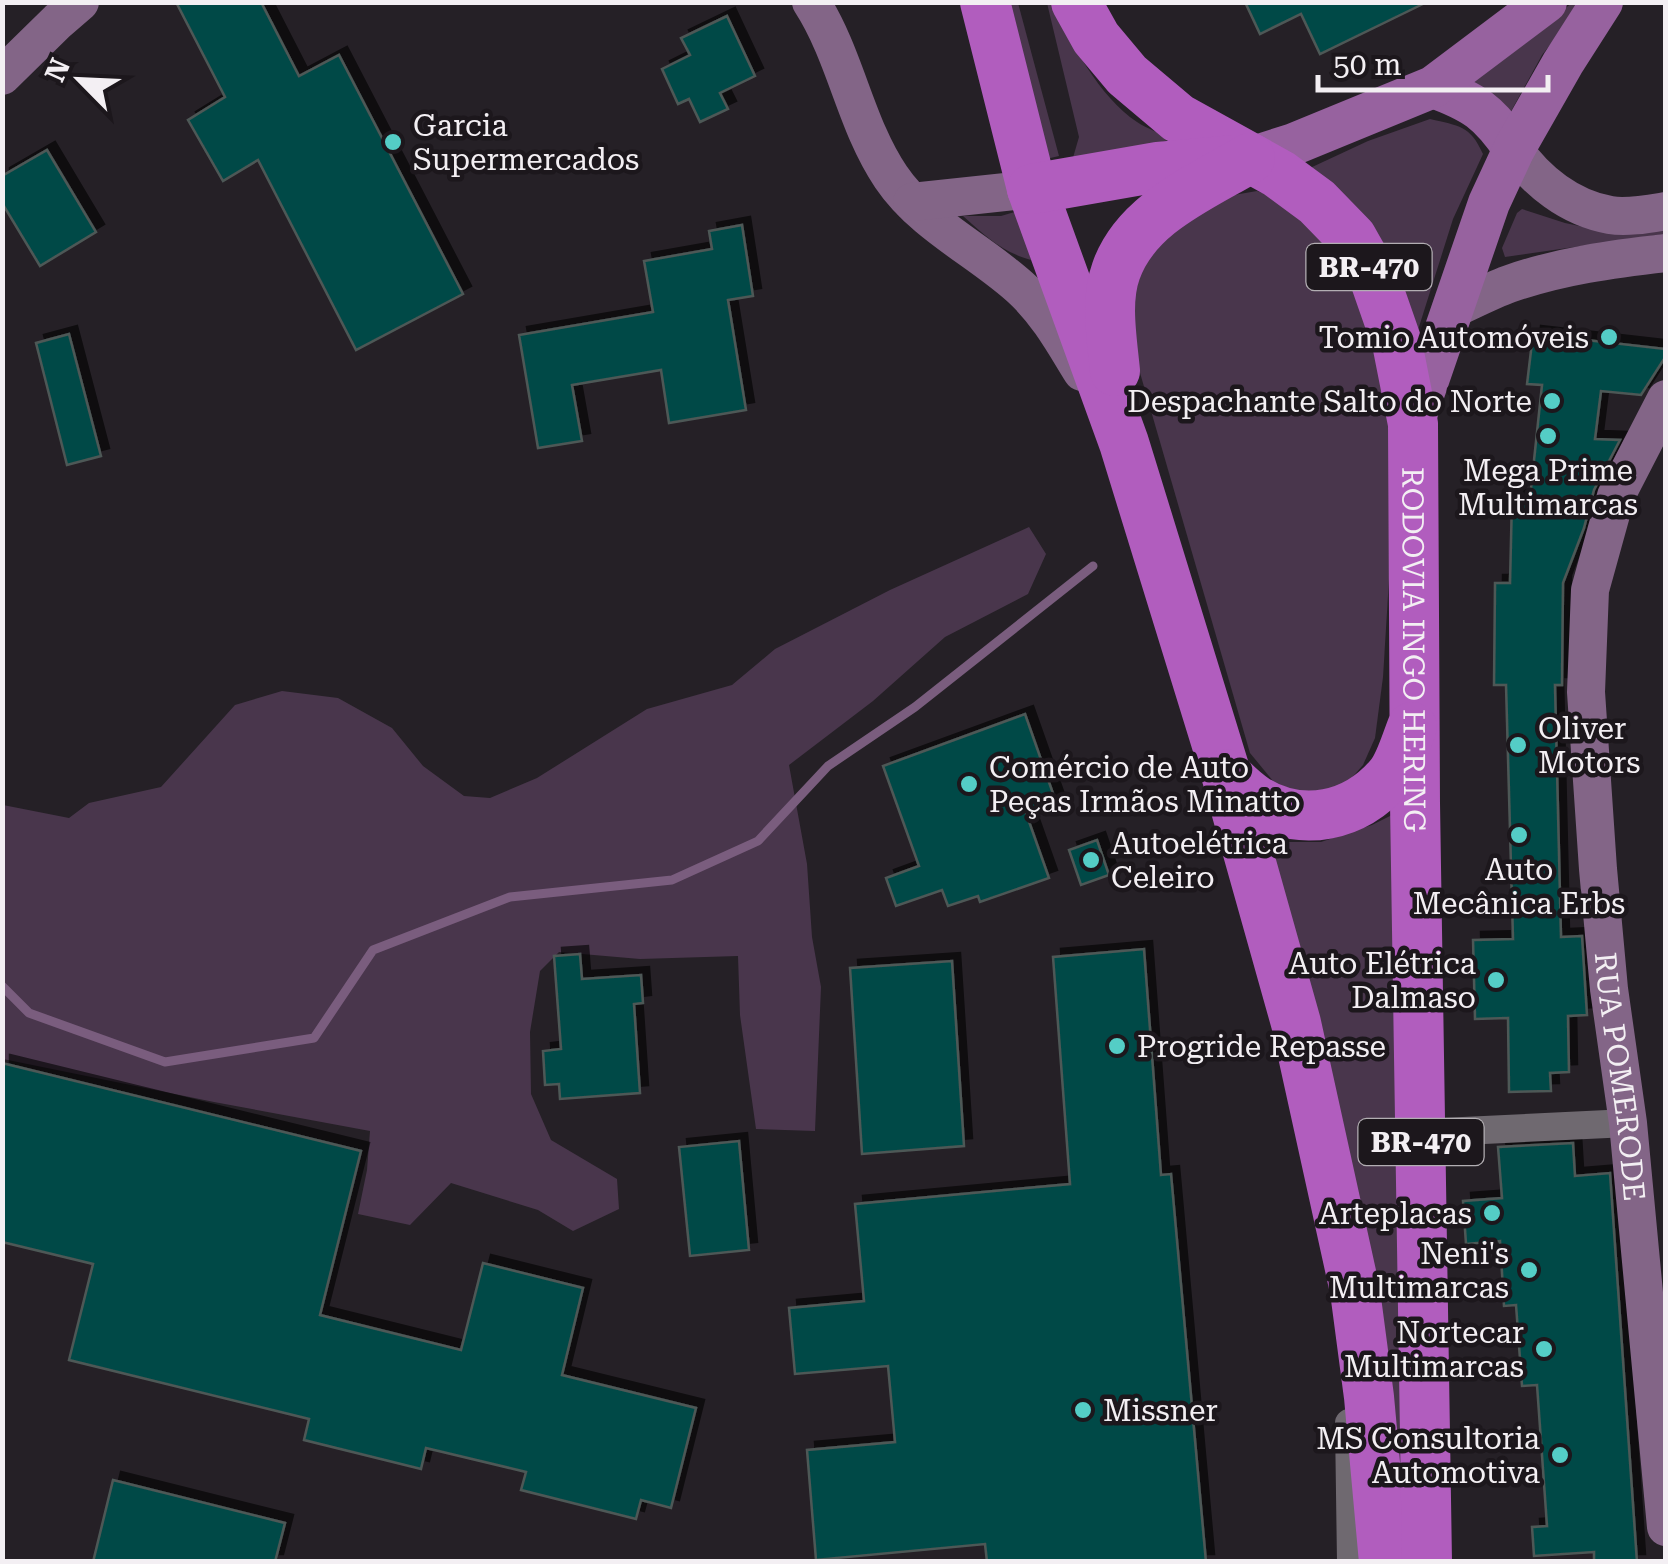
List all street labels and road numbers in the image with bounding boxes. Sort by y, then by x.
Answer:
road number: BR-470 [1306,244,1432,290]
street label: RODOVIA INGO HERING [1396,467,1433,833]
street label: RUA POMERODE [1588,951,1653,1203]
road number: BR-470 [1358,1119,1484,1165]

